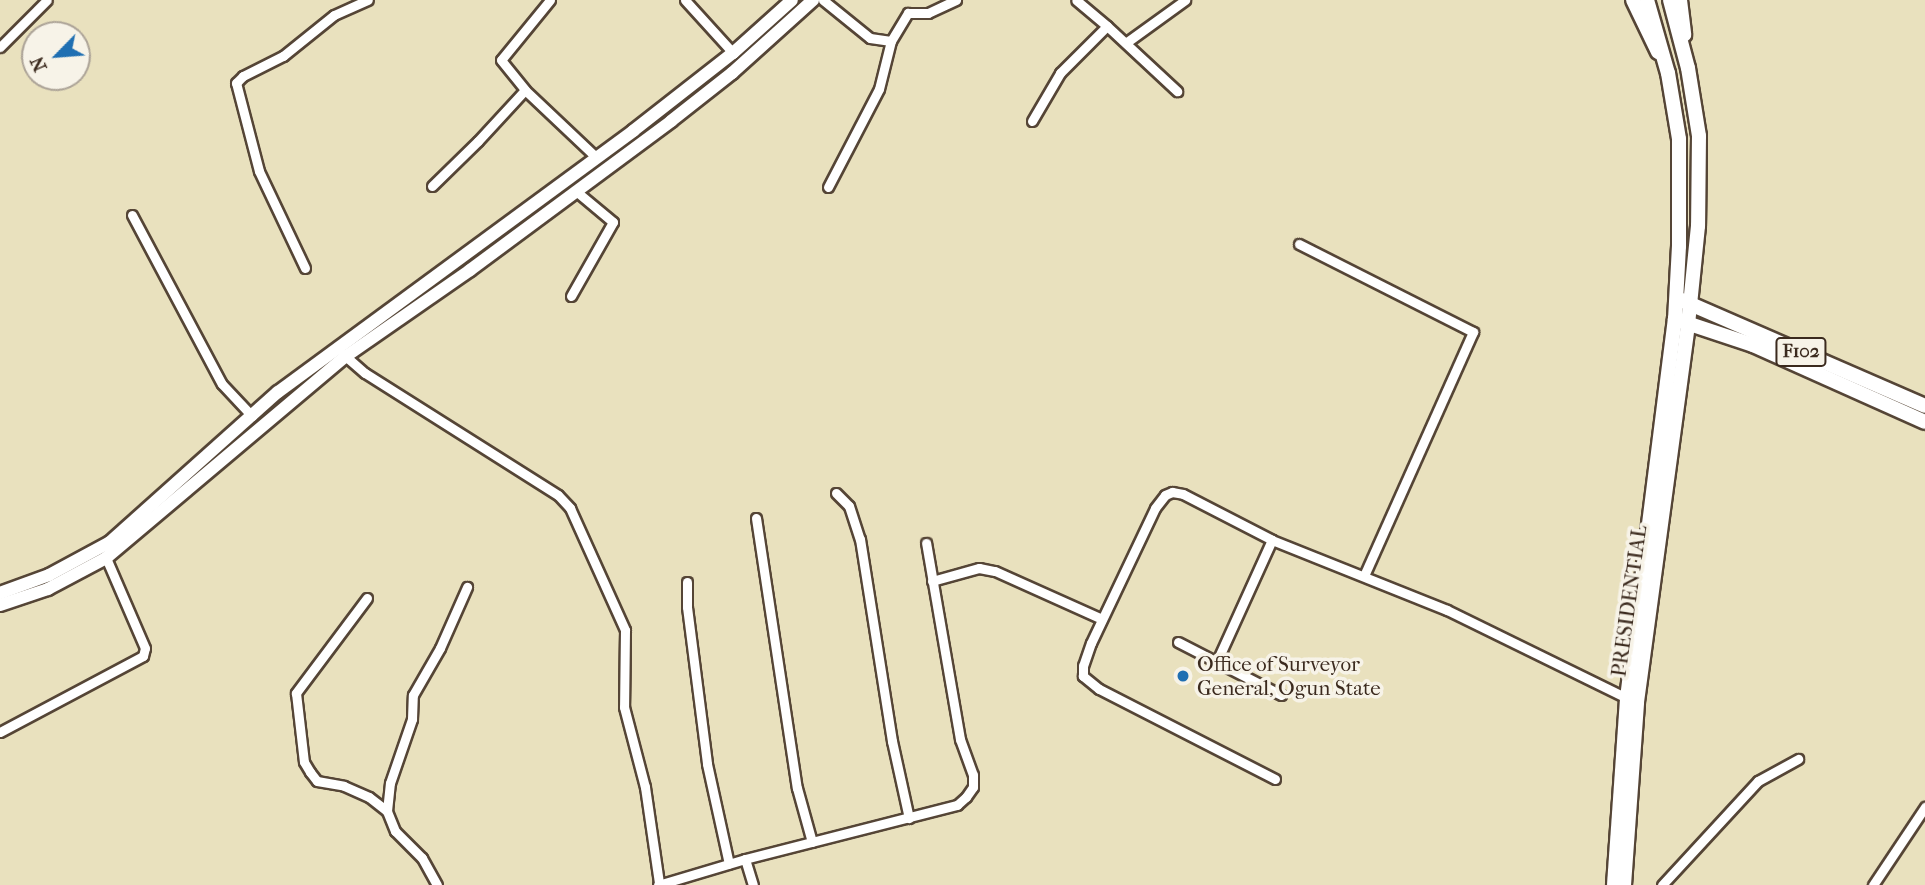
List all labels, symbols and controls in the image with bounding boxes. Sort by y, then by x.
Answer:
north arrow [21,21,91,91]
text: N [26,53,52,75]
road number: F102 [1775,336,1827,368]
street label: PRESIDENTIAL [1606,524,1652,678]
place label: Office of Surveyor General, Ogun State [1197,651,1381,701]
marker: Office of Surveyor General, Ogun State [1175,668,1191,684]

